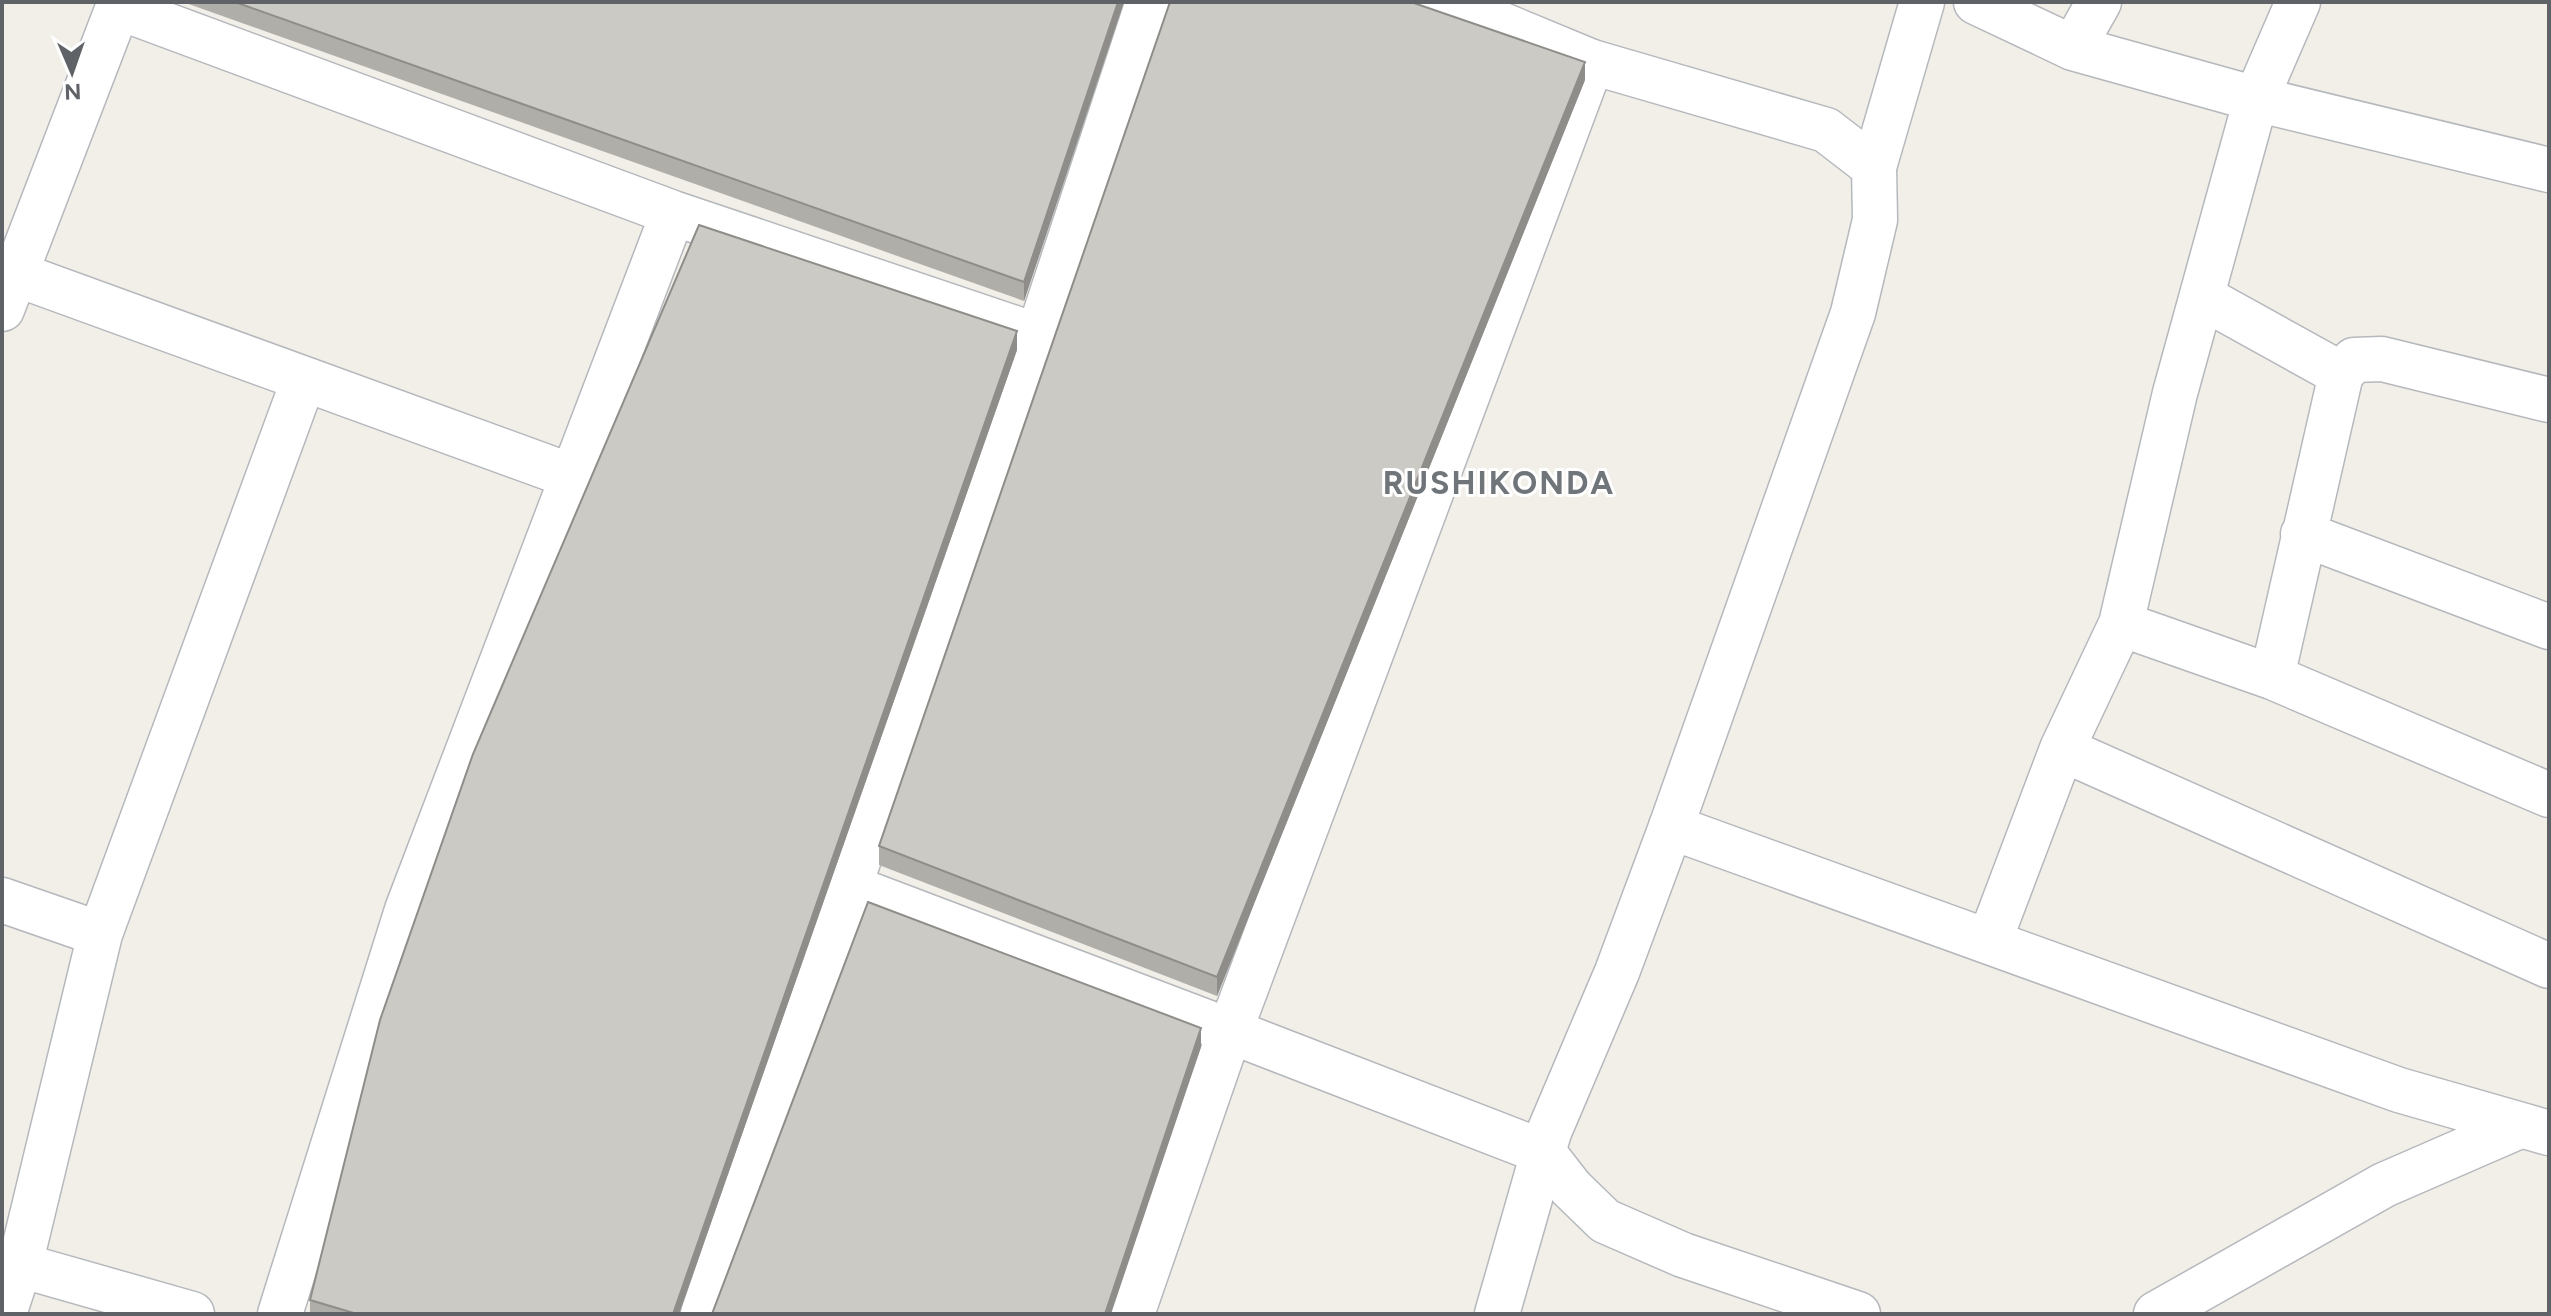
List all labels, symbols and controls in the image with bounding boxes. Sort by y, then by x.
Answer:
north arrow [32,32,112,112]
text: N [64,78,82,105]
district label: RUSHIKONDA [1383,464,1615,502]

